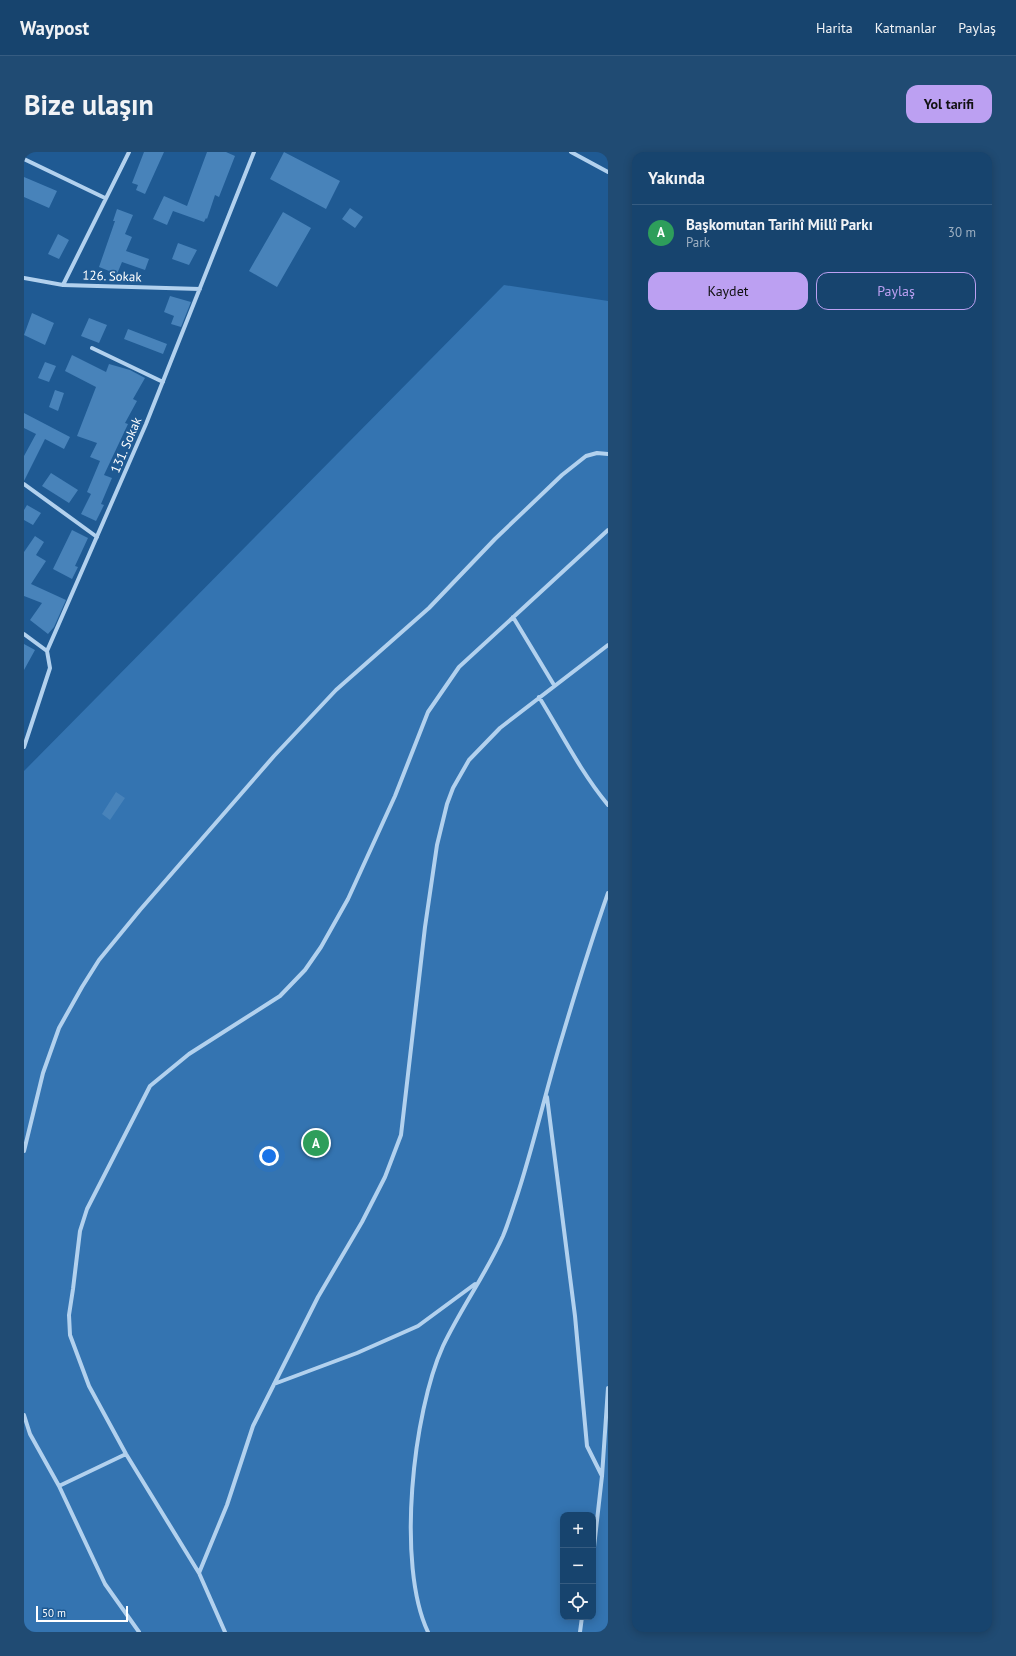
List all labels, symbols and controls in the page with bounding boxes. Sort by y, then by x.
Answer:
text: Waypost [20,16,89,40]
text: Harita [816,19,853,37]
text: Katmanlar [875,19,936,37]
text: Paylaş [958,19,996,37]
button: Yol tarifi [906,85,992,123]
text: Bize ulaşın [24,86,154,123]
text: Yakında [648,167,705,189]
text: Başkomutan Tarihî Millî Parkı [686,215,873,234]
text: A [657,224,665,241]
text: 30 m [948,224,976,241]
text: Park [686,234,710,251]
street label: 126. Sokak [82,266,143,286]
button: Kaydet [648,272,808,310]
button: Paylaş [816,272,976,310]
street label: 131. Sokak [107,414,146,476]
pin: A [303,1128,329,1158]
your location [259,1146,279,1166]
map controls [560,1512,596,1620]
button: + [560,1512,596,1548]
button: − [560,1548,596,1584]
button: locate [560,1584,596,1620]
scale bar [36,1604,128,1623]
text: 50 m [42,1606,66,1620]

